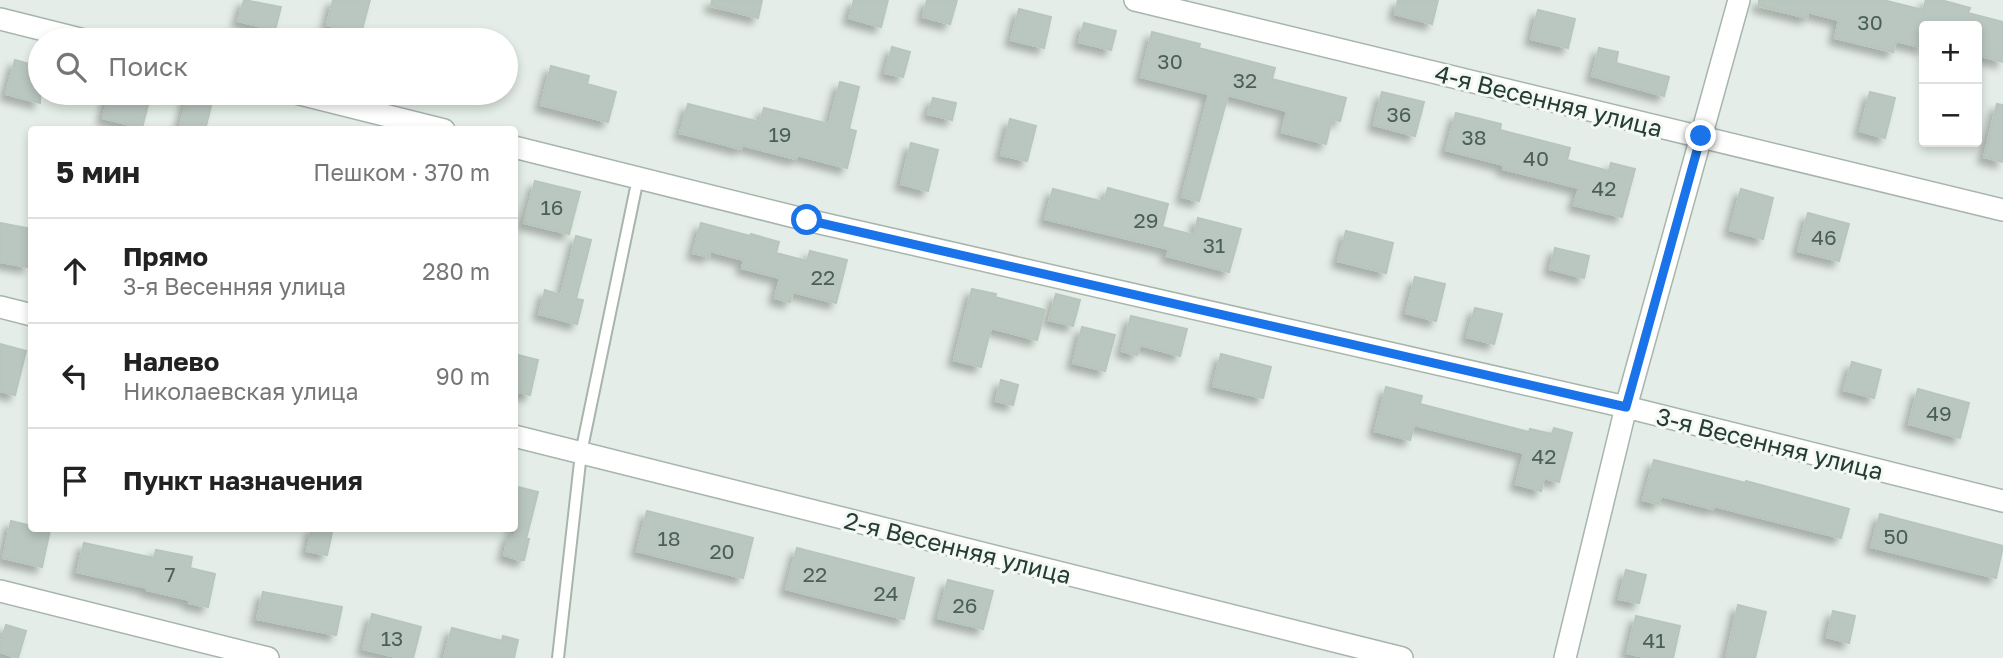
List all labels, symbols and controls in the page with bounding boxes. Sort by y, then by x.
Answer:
house number: 30 [1857,9,1883,35]
map controls [1919,21,1982,147]
button: + [1919,21,1982,84]
search box [28,28,518,105]
icon: search [52,48,90,86]
house number: 30 [1157,48,1183,74]
text: Поиск [108,51,188,82]
street label: 4-я Весенняя улица [1432,58,1666,142]
house number: 32 [1233,67,1257,93]
button: − [1919,84,1982,147]
house number: 36 [1387,101,1412,127]
route end [1685,120,1716,151]
house number: 19 [769,121,791,147]
house number: 38 [1461,124,1487,150]
house number: 40 [1523,145,1549,171]
text: 5 мин [56,154,140,190]
text: Пешком · 370 m [313,158,490,186]
house number: 42 [1592,175,1617,201]
house number: 16 [541,194,563,220]
route start [791,204,822,235]
house number: 29 [1134,207,1158,233]
house number: 46 [1811,224,1837,250]
house number: 31 [1203,232,1225,258]
text: Прямо [123,241,208,272]
icon: ahead [56,252,94,290]
text: 280 m [422,257,490,285]
house number: 22 [811,264,835,290]
text: 3-я Весенняя улица [123,272,346,300]
text: Налево [123,346,219,377]
icon: left [56,357,94,395]
text: 90 m [436,362,490,390]
text: Николаевская улица [123,377,358,405]
house number: 49 [1926,400,1952,426]
street label: 3-я Весенняя улица [1654,401,1886,485]
house number: 42 [1532,443,1557,469]
icon: arrive [56,462,94,500]
text: Пункт назначения [123,465,363,496]
street label: 2-я Весенняя улица [842,505,1074,589]
house number: 50 [1883,523,1909,549]
house number: 18 [658,525,681,551]
house number: 20 [709,538,735,564]
house number: 7 [164,561,176,587]
house number: 22 [803,561,827,587]
house number: 24 [874,580,899,606]
house number: 26 [953,592,977,618]
house number: 13 [381,625,403,651]
house number: 41 [1643,627,1666,653]

